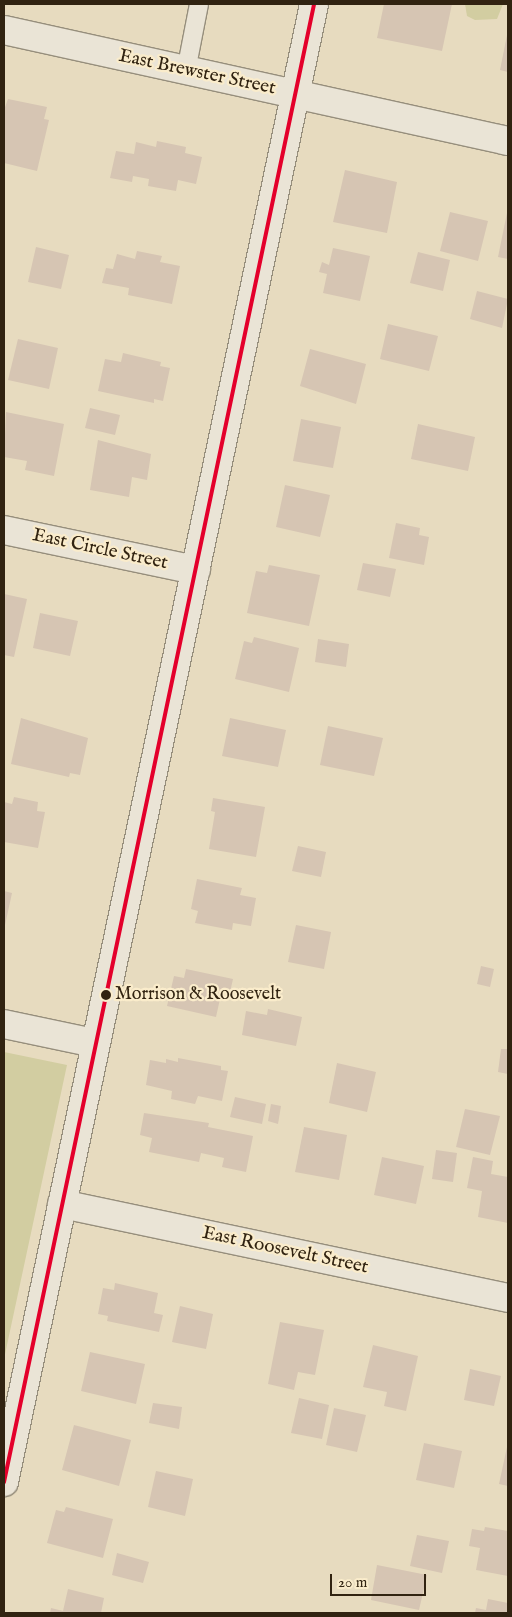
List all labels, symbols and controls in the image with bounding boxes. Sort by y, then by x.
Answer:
street label: East Brewster Street [117,45,277,101]
street label: East Circle Street [30,525,170,575]
place label: Morrison & Roosevelt [115,984,281,1006]
marker: Morrison & Roosevelt [101,990,111,1000]
street label: East Roosevelt Street [200,1222,370,1280]
scale bar [332,1564,428,1596]
text: 20 m [338,1573,367,1592]

